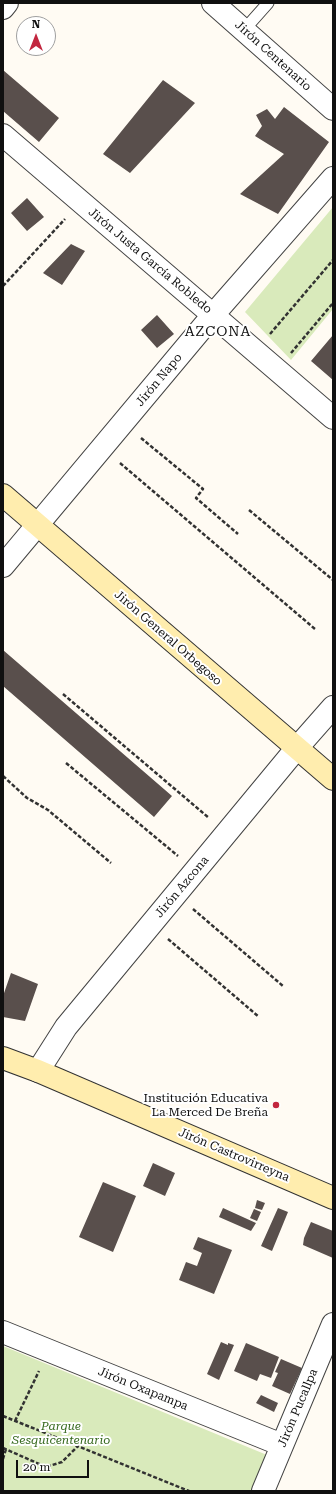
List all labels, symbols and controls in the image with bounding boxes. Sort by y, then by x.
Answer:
north arrow [16,16,56,56]
text: N [32,18,40,31]
street label: Jirón Centenario [232,18,314,94]
street label: Jirón Justa García Robledo [85,205,215,317]
district label: AZCONA [185,324,251,340]
street label: Jirón Napo [133,351,185,409]
street label: Jirón General Orbegoso [111,587,225,689]
street label: Jirón Azcona [152,853,212,921]
place label: Institución Educativa La Merced De Breña [144,1091,268,1119]
marker: Institución Educativa La Merced De Breña [271,1100,281,1110]
street label: Jirón Castrovirreyna [176,1125,292,1185]
street label: Jirón Oxapampa [96,1364,190,1414]
street label: Jirón Pucallpa [275,1367,321,1449]
park label: Parque Sesquicentenario [12,1419,110,1447]
scale bar [18,1452,91,1478]
text: 20 m [23,1460,50,1474]

